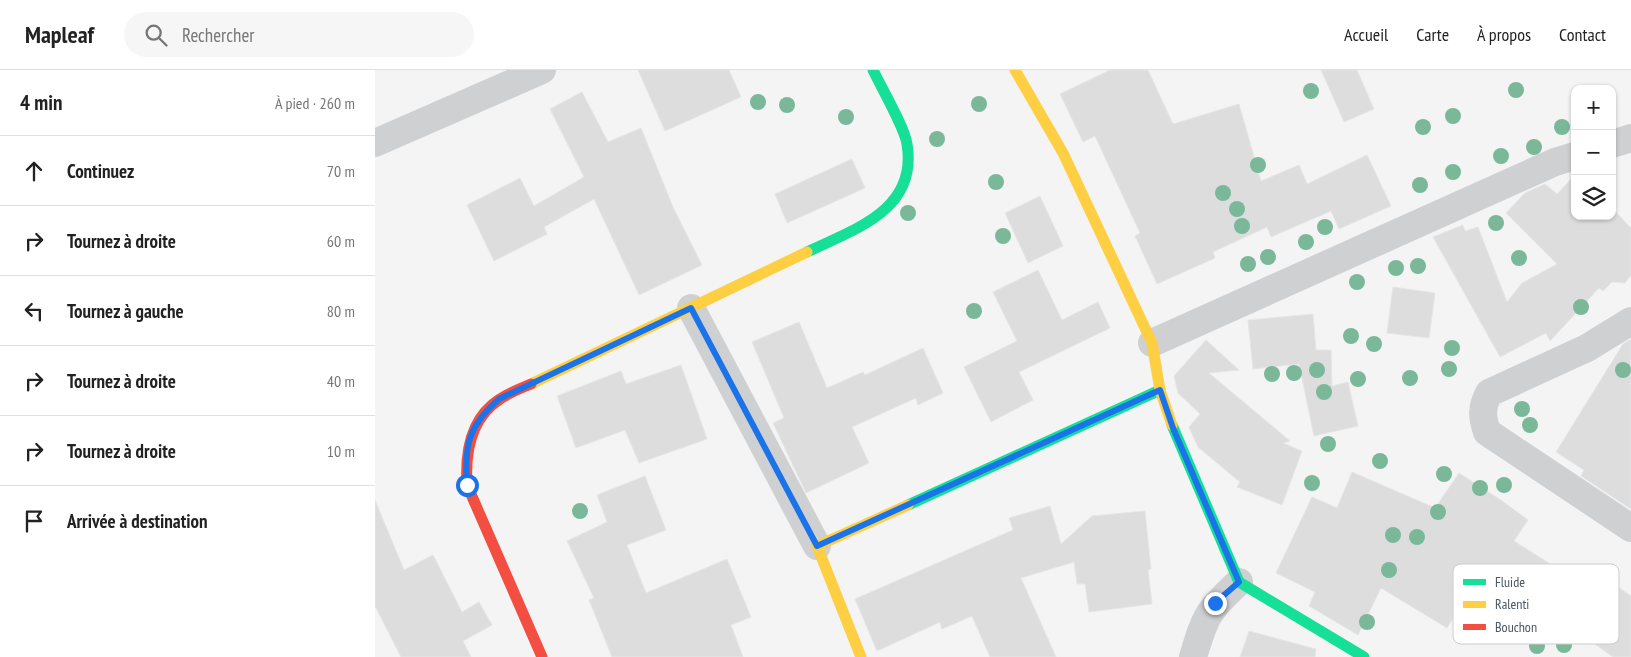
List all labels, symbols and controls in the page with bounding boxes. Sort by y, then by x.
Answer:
search box [124,12,474,57]
text: Mapleaf [25,19,94,50]
icon: search [142,21,170,49]
text: Rechercher [182,23,254,47]
text: Accueil [1344,23,1388,46]
text: Carte [1416,23,1449,46]
text: À propos [1477,23,1531,46]
text: Contact [1559,23,1606,46]
map controls [1571,85,1616,220]
button: + [1571,85,1616,130]
text: 4 min [20,89,62,116]
text: À pied · 260 m [275,93,355,113]
button: − [1571,130,1616,175]
icon: ahead [20,157,48,185]
text: Continuez [67,159,134,183]
text: 70 m [327,161,355,181]
button: layers [1571,175,1616,220]
icon: right [20,227,48,255]
text: Tournez à droite [67,229,176,253]
text: 60 m [327,231,355,251]
icon: left [20,297,48,325]
text: Tournez à gauche [67,299,184,323]
text: 80 m [327,301,355,321]
icon: right [20,367,48,395]
text: Tournez à droite [67,369,176,393]
text: 40 m [327,371,355,391]
icon: right [20,437,48,465]
text: Tournez à droite [67,439,176,463]
text: 10 m [327,441,355,461]
route start [456,474,479,497]
icon: arrive [20,507,48,535]
text: Arrivée à destination [67,509,208,533]
legend [1453,564,1619,644]
text: Fluide [1495,573,1525,591]
route end [1204,592,1227,615]
text: Ralenti [1495,595,1529,613]
text: Bouchon [1495,618,1537,636]

